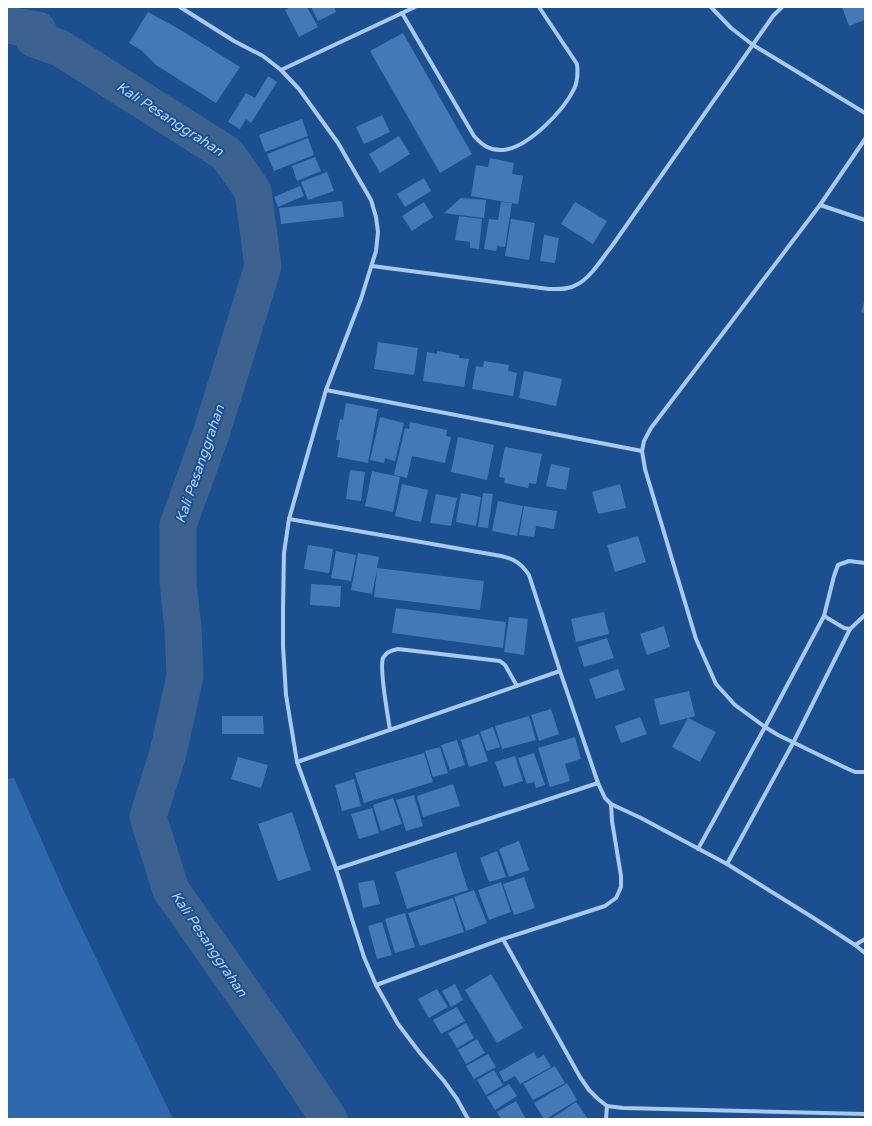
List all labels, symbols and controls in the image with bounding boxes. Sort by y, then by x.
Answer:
water label: Kali Pesanggrahan [113,78,227,160]
water label: Kali Pesanggrahan [172,402,228,525]
water label: Kali Pesanggrahan [167,888,251,1001]

